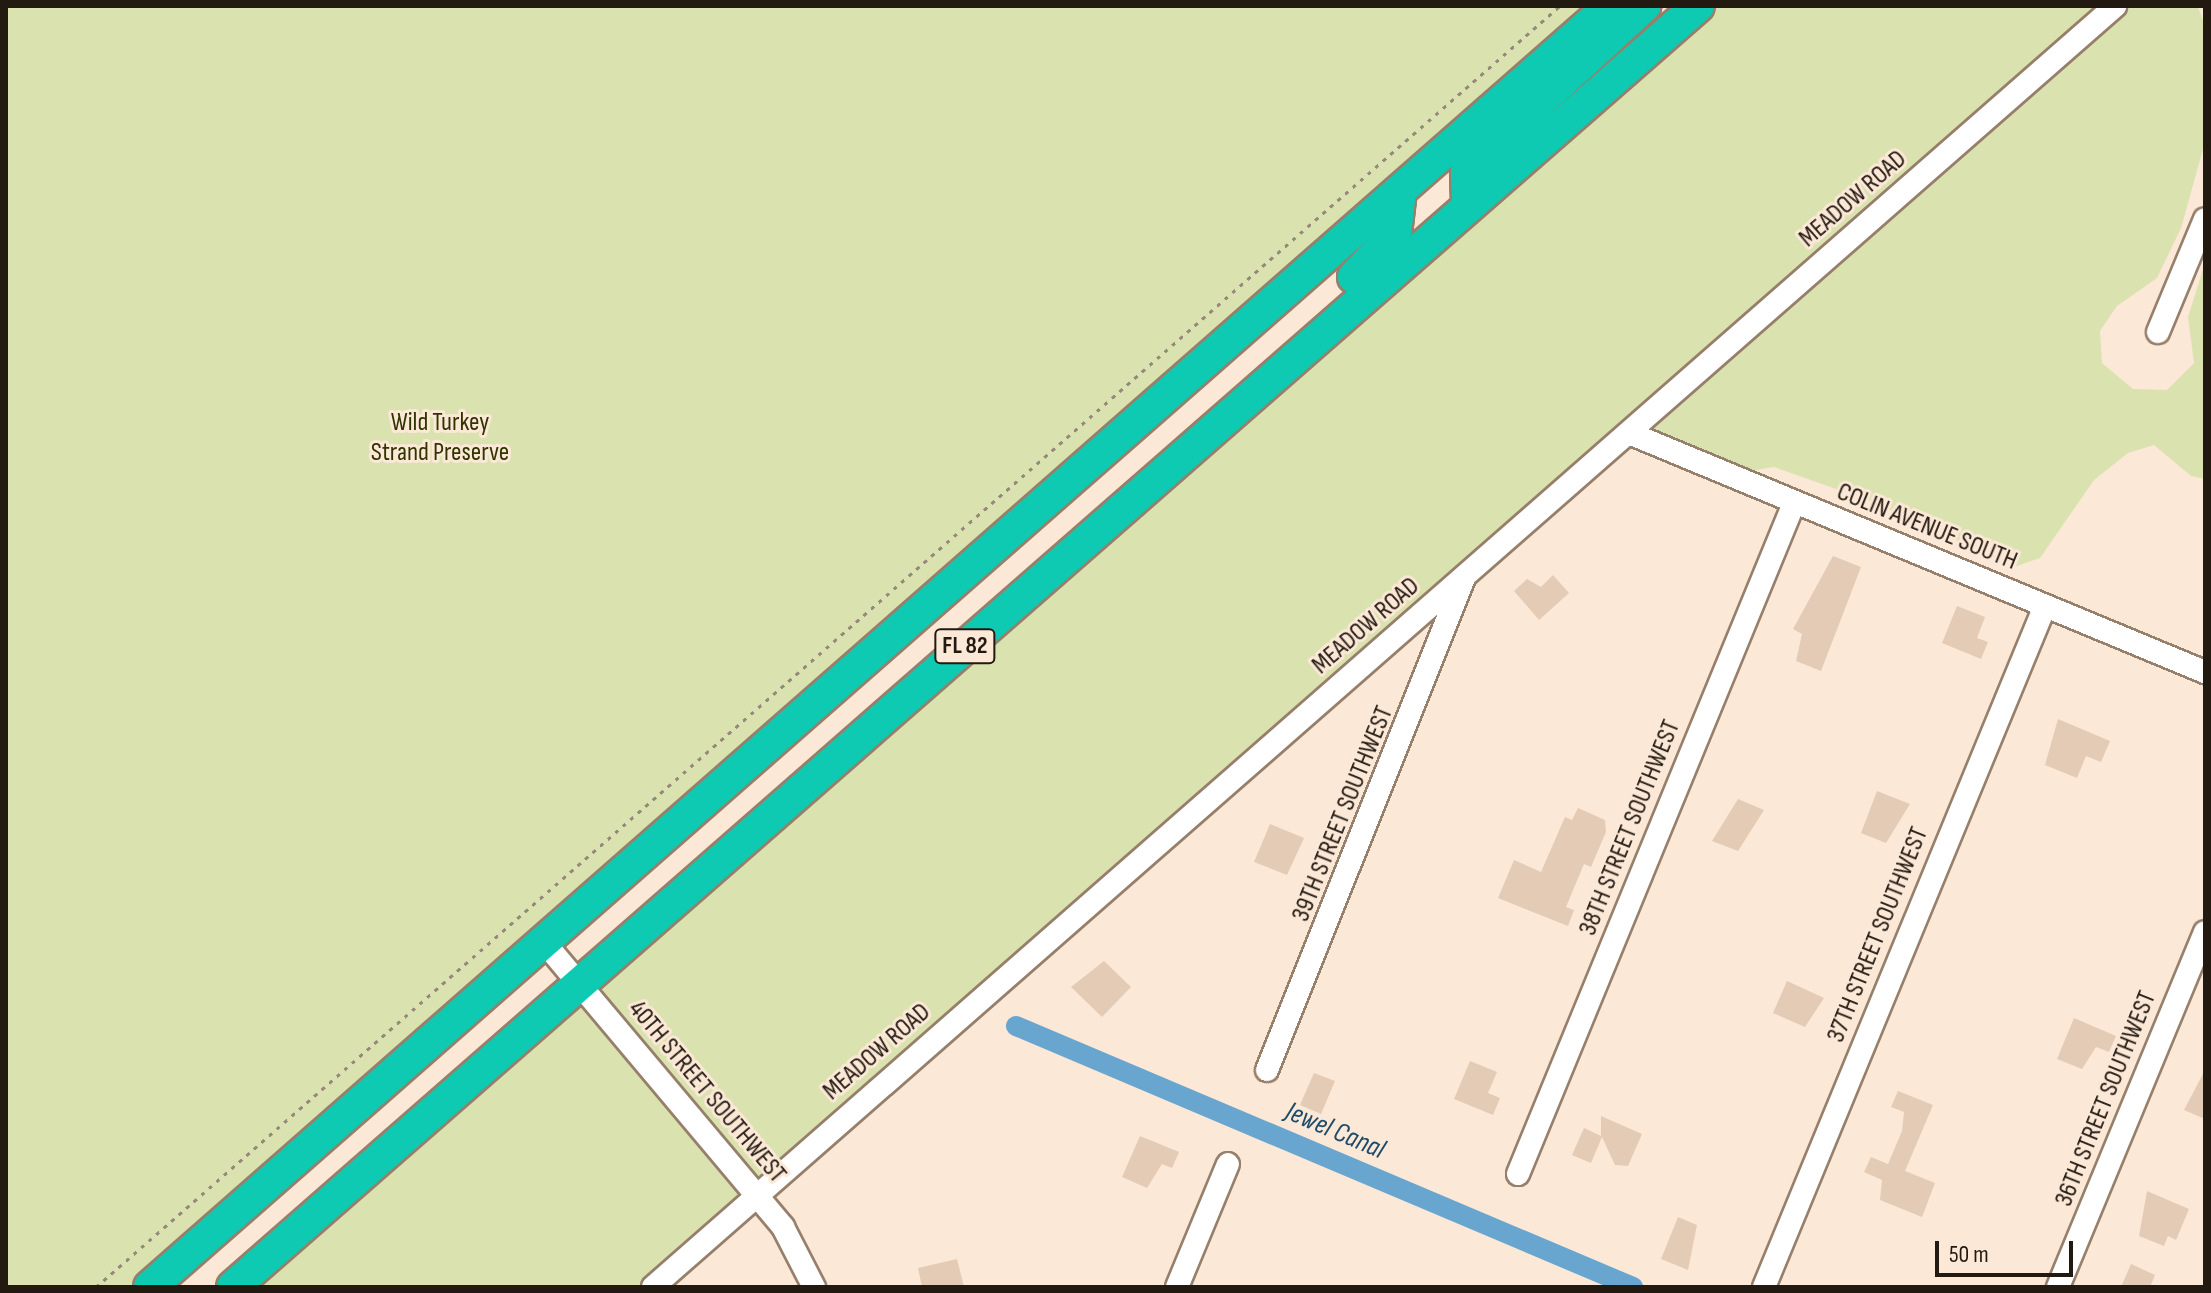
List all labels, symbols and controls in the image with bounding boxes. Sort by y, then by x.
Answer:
street label: MEADOW ROAD [1793,144,1913,254]
park label: Wild Turkey Strand Preserve [371,407,509,468]
street label: COLIN AVENUE SOUTH [1832,477,2022,577]
street label: MEADOW ROAD [1306,571,1426,681]
road number: FL 82 [933,626,997,666]
street label: 39TH STREET SOUTHWEST [1286,702,1400,926]
street label: 38TH STREET SOUTHWEST [1573,716,1687,940]
street label: 37TH STREET SOUTHWEST [1821,823,1935,1047]
street label: 36TH STREET SOUTHWEST [2049,987,2163,1211]
street label: 40TH STREET SOUTHWEST [621,994,793,1190]
street label: MEADOW ROAD [817,997,937,1107]
water label: Jewel Canal [1280,1095,1390,1167]
scale bar [1939,1225,2077,1275]
text: 50 m [1949,1240,1989,1269]

